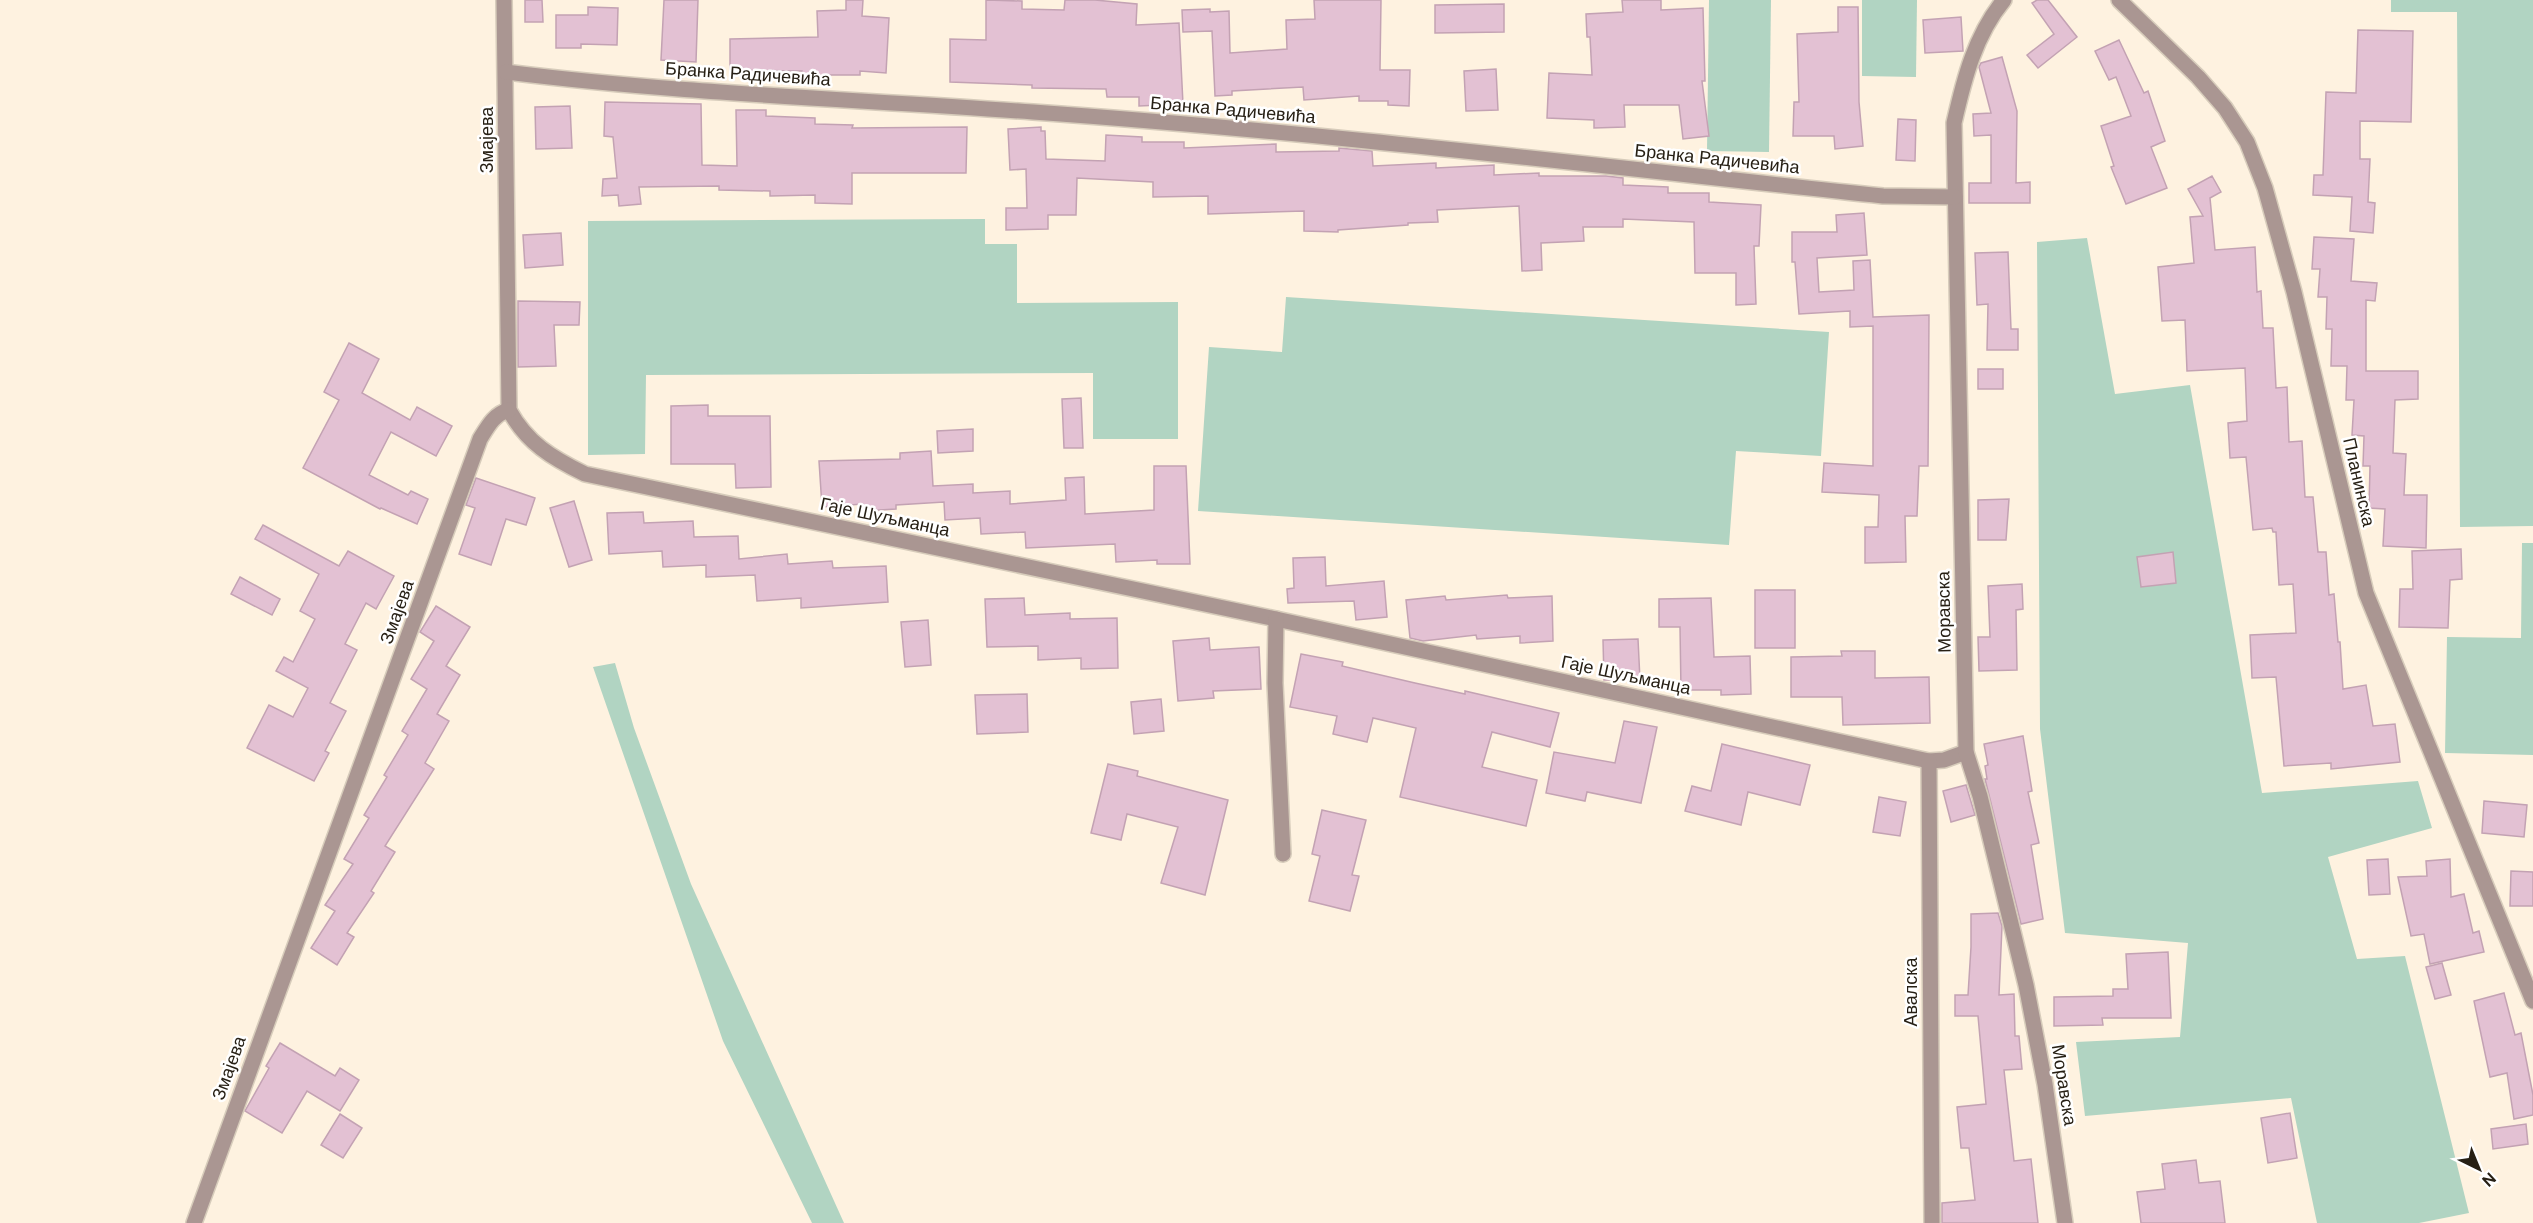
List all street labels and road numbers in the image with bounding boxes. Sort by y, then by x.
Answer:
street label: Бранка Радичевића [664,56,833,92]
street label: Бранка Радичевића [1149,91,1318,129]
street label: Змајева [475,106,499,173]
street label: Бранка Радичевића [1633,138,1802,180]
street label: Планинска [2337,435,2381,530]
street label: Гаје Шуљманца [818,492,953,543]
street label: Моравска [1931,570,1957,653]
street label: Змајева [374,576,420,647]
street label: Гаје Шуљманца [1559,650,1694,701]
street label: Авалска [1899,956,1923,1027]
street label: Змајева [206,1032,252,1103]
street label: Моравска [2046,1043,2082,1128]

